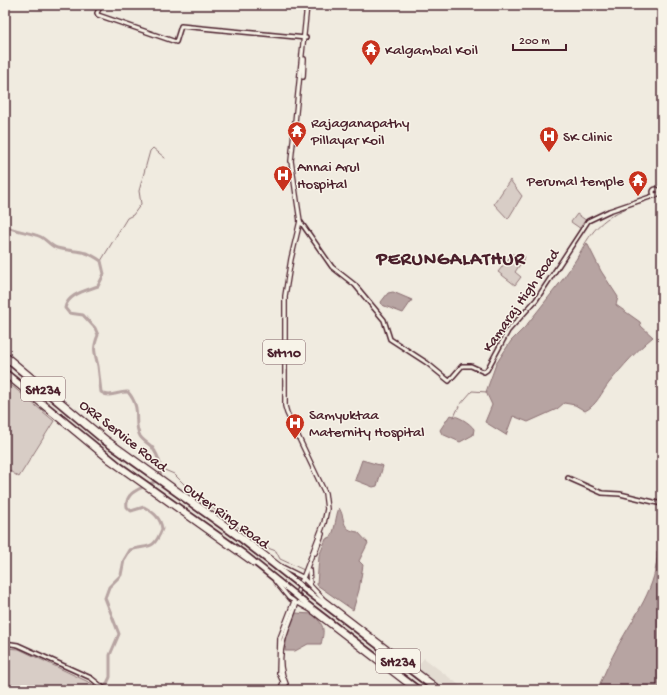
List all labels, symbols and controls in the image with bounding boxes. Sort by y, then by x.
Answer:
scale bar [513,26,566,52]
text: 200 m [519,35,550,49]
temple icon: Kalgambal Koil [360,38,382,66]
place label: Kalgambal Koil [385,42,478,60]
place label: Rajaganapathy Pillayar Koil [310,115,410,150]
temple icon: Rajaganapathy Pillayar Koil [286,120,308,148]
hospital icon: SK Clinic [538,125,560,153]
place label: SK Clinic [563,129,613,147]
place label: Annai Arul Hospital [297,159,360,194]
hospital icon: Annai Arul Hospital [272,164,294,192]
temple icon: Perumal temple [627,169,649,197]
place label: Perumal temple [526,173,624,191]
street label: Kamaraj High Road [479,245,565,356]
district label: PERUNGALATHUR [375,249,526,272]
road number: SH110 [263,340,305,364]
road number: SH234 [21,377,65,401]
street label: ORR Service Road [75,396,172,477]
place label: Samyuktaa Maternity Hospital [309,407,425,442]
hospital icon: Samyuktaa Maternity Hospital [284,412,306,440]
street label: Outer Ring Road [179,479,273,555]
road number: SH234 [376,649,420,673]

